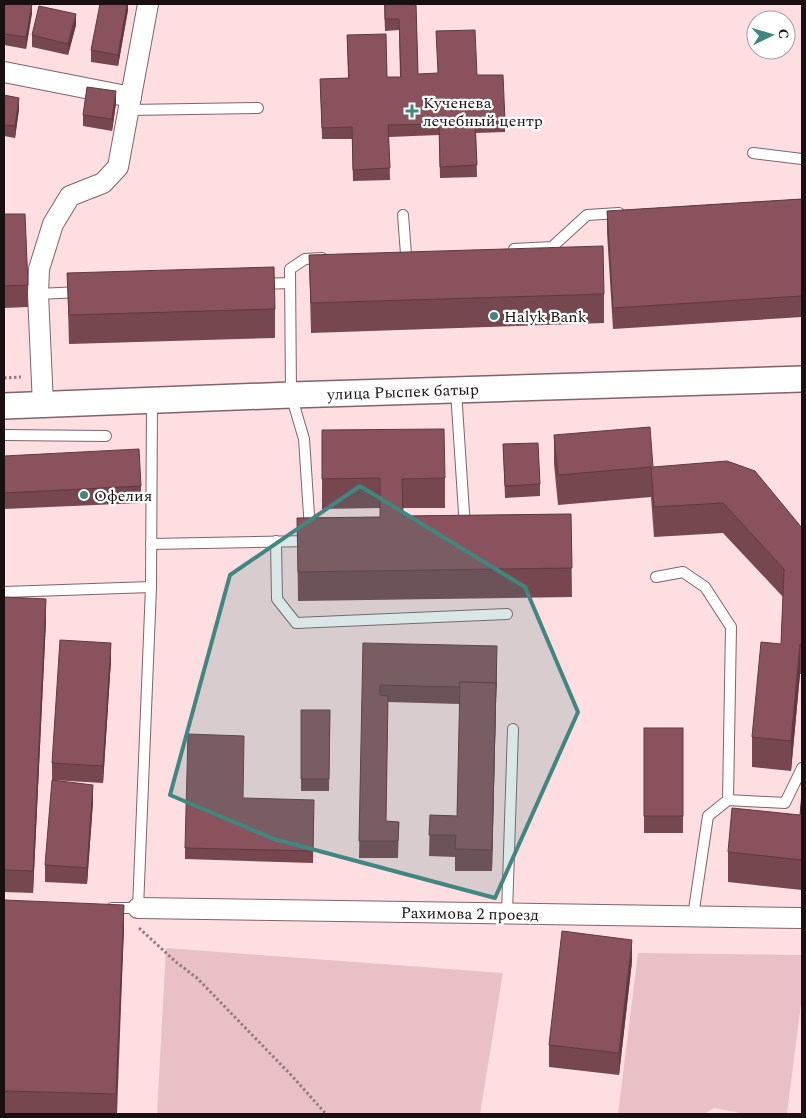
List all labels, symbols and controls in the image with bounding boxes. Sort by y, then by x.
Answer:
north arrow [746,10,796,60]
text: С [773,28,794,40]
place label: Кученева лечебный центр [423,91,543,133]
marker: Кученева лечебный центр [405,104,419,118]
place label: Halyk Bank [504,305,587,329]
marker: Halyk Bank [488,310,500,322]
street label: улица Рыспек батыр [326,377,479,407]
place label: Офелия [94,484,152,508]
marker: Офелия [78,489,90,501]
street label: Рахимова 2 проезд [401,901,539,927]

